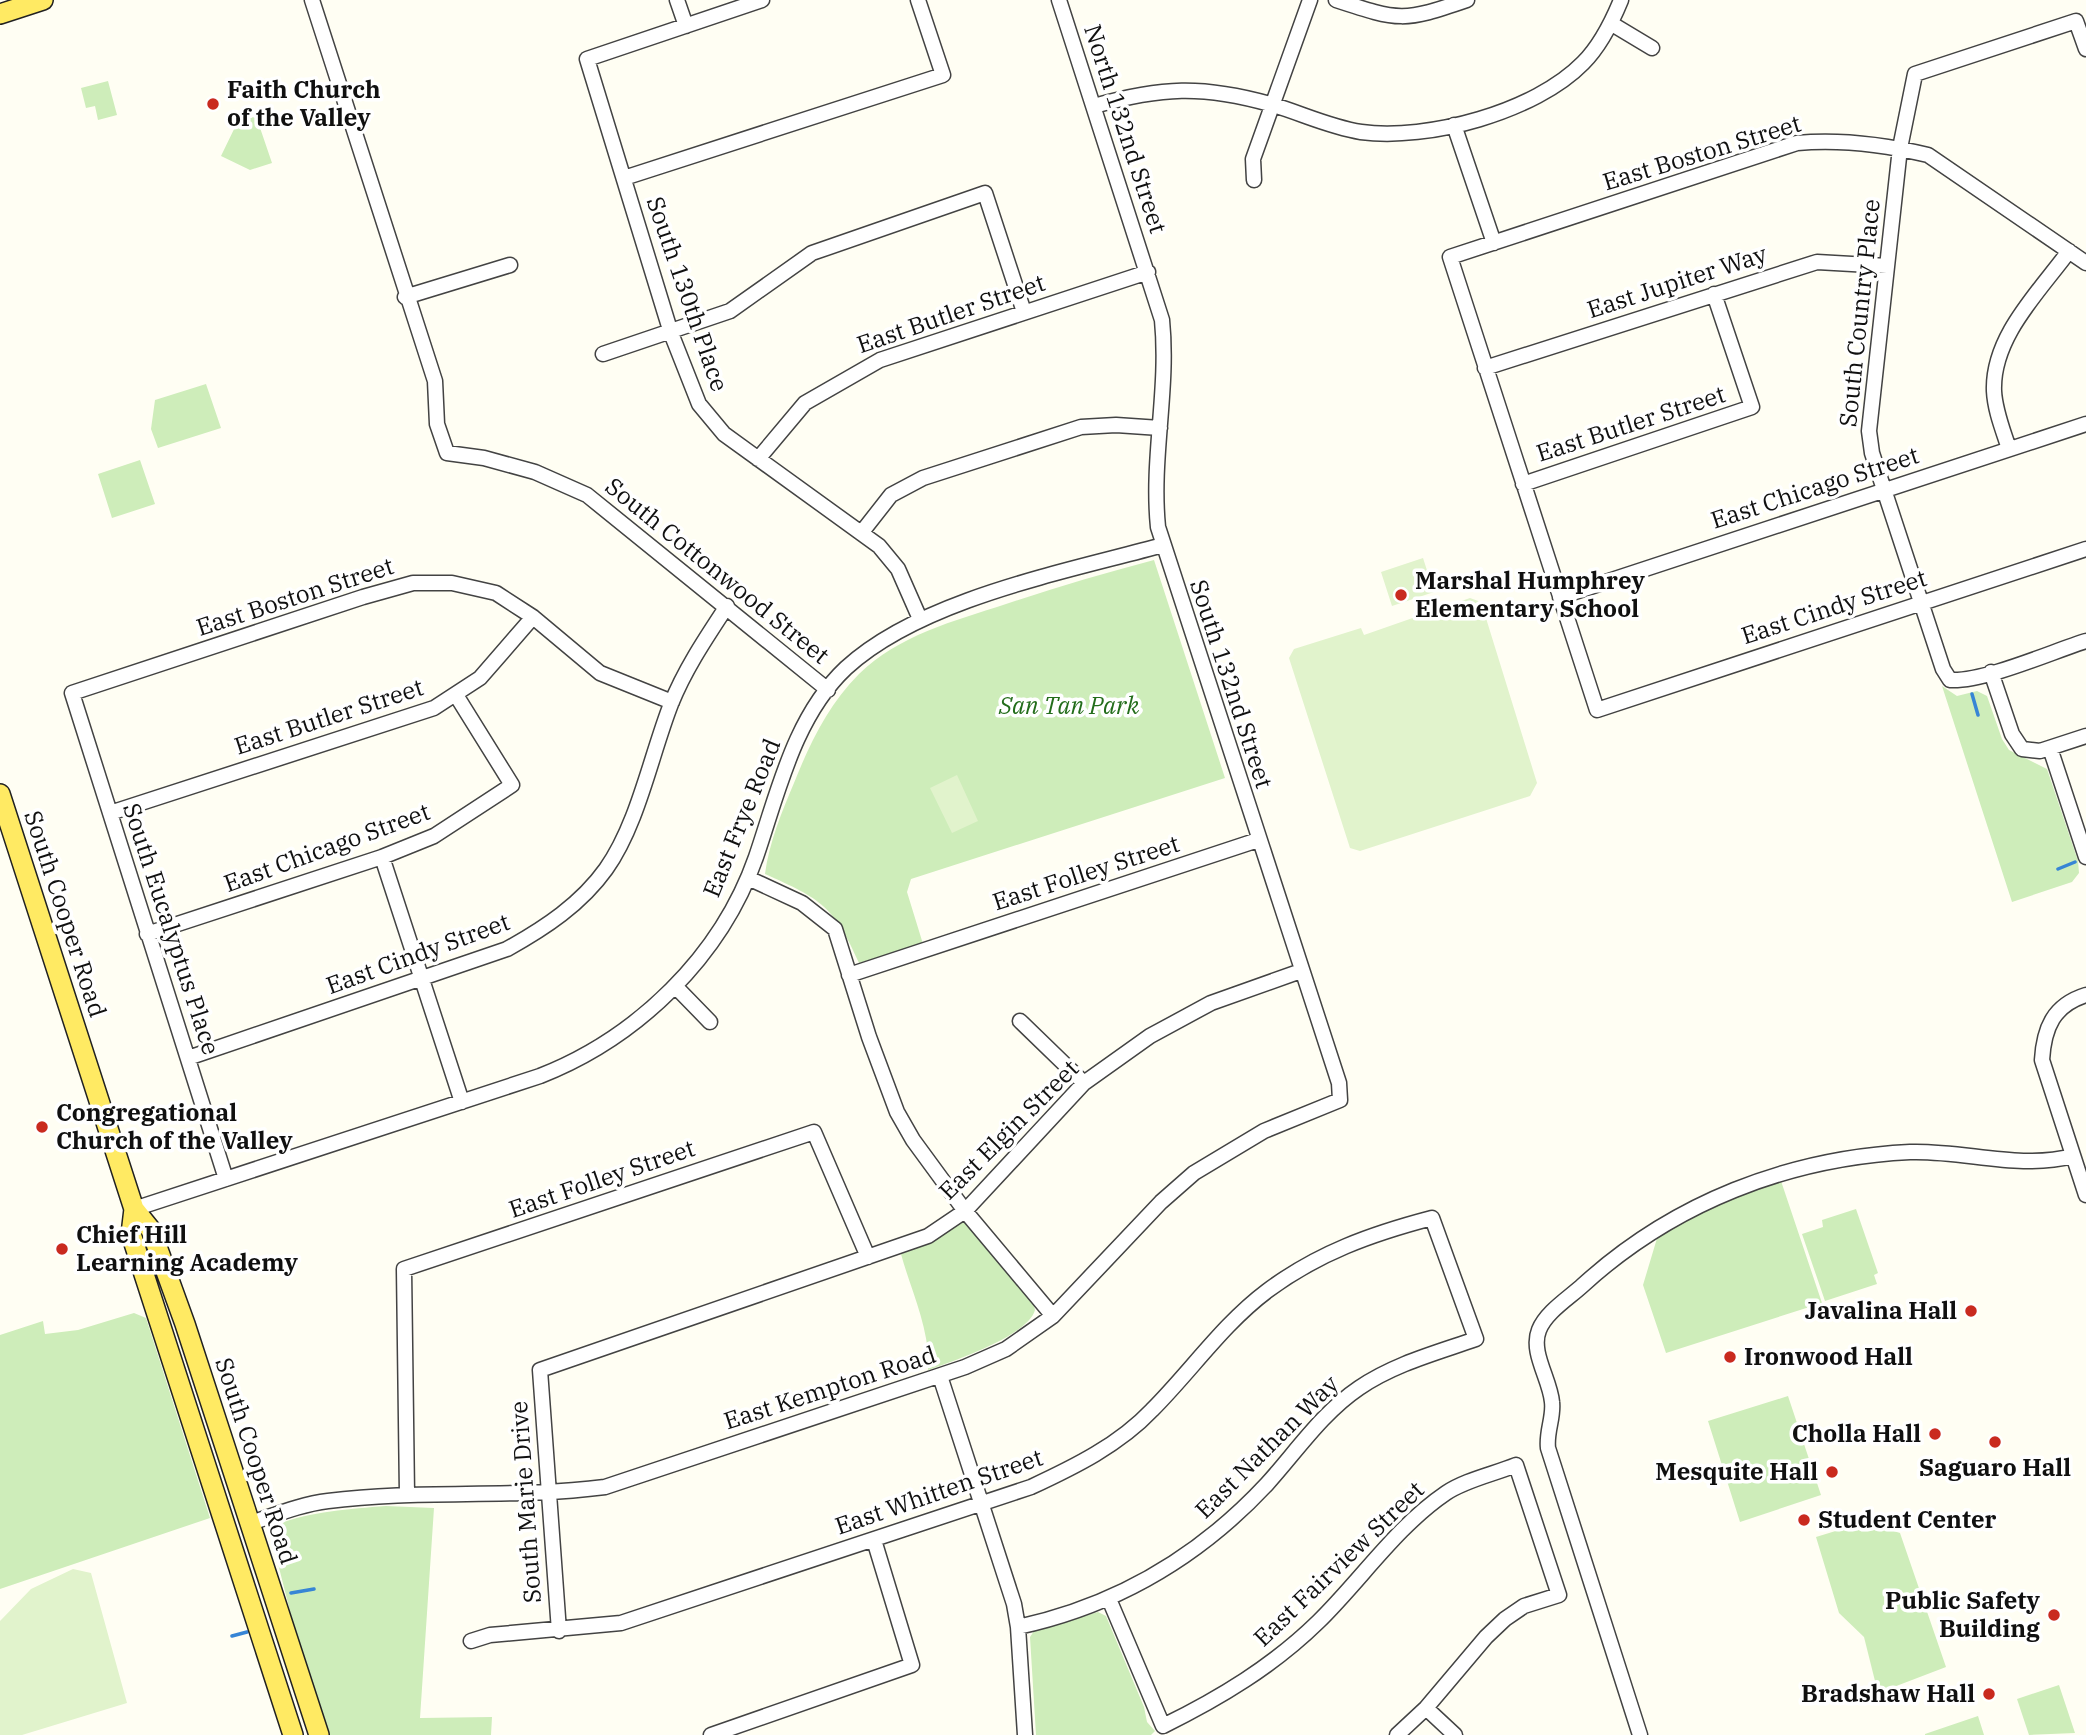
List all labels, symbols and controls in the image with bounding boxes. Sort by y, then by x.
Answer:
street label: North 132nd Street [1077,20,1175,237]
place label: Faith Church of the Valley [227,73,381,133]
marker: Faith Church of the Valley [205,96,221,112]
street label: East Boston Street [1599,107,1805,197]
street label: South 130th Place [640,192,736,395]
street label: South Country Place [1831,197,1887,428]
street label: East Jupiter Way [1583,237,1771,325]
street label: East Butler Street [852,266,1049,360]
street label: East Butler Street [1532,377,1729,469]
street label: East Chicago Street [1707,438,1923,536]
street label: South Cottonwood Street [599,470,836,671]
street label: East Boston Street [192,549,397,643]
street label: East Cindy Street [1737,561,1930,651]
place label: Marshal Humphrey Elementary School [1415,564,1645,624]
street label: South 132nd Street [1183,575,1281,792]
marker: Marshal Humphrey Elementary School [1393,587,1409,603]
street label: East Butler Street [230,670,427,762]
park label: San Tan Park [998,689,1140,721]
street label: East Frye Road [695,734,787,902]
street label: East Chicago Street [219,795,434,899]
street label: South Eucalyptus Place [116,799,228,1059]
street label: South Cooper Road [17,806,114,1021]
street label: East Folley Street [988,827,1183,917]
street label: East Cindy Street [322,905,514,1001]
street label: East Elgin Street [931,1052,1085,1206]
place label: Congregational Church of the Valley [56,1096,293,1156]
marker: Congregational Church of the Valley [34,1119,50,1135]
street label: East Folley Street [504,1131,699,1225]
place label: Chief Hill Learning Academy [76,1218,298,1278]
marker: Chief Hill Learning Academy [54,1241,70,1257]
place label: Javalina Hall [1805,1294,1957,1326]
marker: Javalina Hall [1963,1303,1979,1319]
street label: East Kempton Road [720,1338,940,1436]
place label: Ironwood Hall [1744,1340,1913,1372]
marker: Ironwood Hall [1722,1349,1738,1365]
street label: South Cooper Road [208,1353,305,1568]
street label: East Nathan Way [1188,1368,1345,1525]
street label: South Marie Drive [502,1400,548,1604]
place label: Cholla Hall [1792,1417,1921,1449]
marker: Cholla Hall [1927,1426,1943,1442]
marker: Saguaro Hall [1987,1434,2003,1450]
street label: East Whitten Street [831,1440,1047,1542]
place label: Saguaro Hall [1919,1451,2071,1483]
place label: Mesquite Hall [1655,1455,1818,1487]
marker: Mesquite Hall [1824,1464,1840,1480]
street label: East Fairview Street [1246,1474,1430,1653]
place label: Student Center [1818,1503,1996,1535]
marker: Student Center [1796,1512,1812,1528]
place label: Public Safety Building [1885,1584,2040,1644]
marker: Public Safety Building [2046,1607,2062,1623]
place label: Bradshaw Hall [1801,1677,1975,1709]
marker: Bradshaw Hall [1981,1686,1997,1702]

